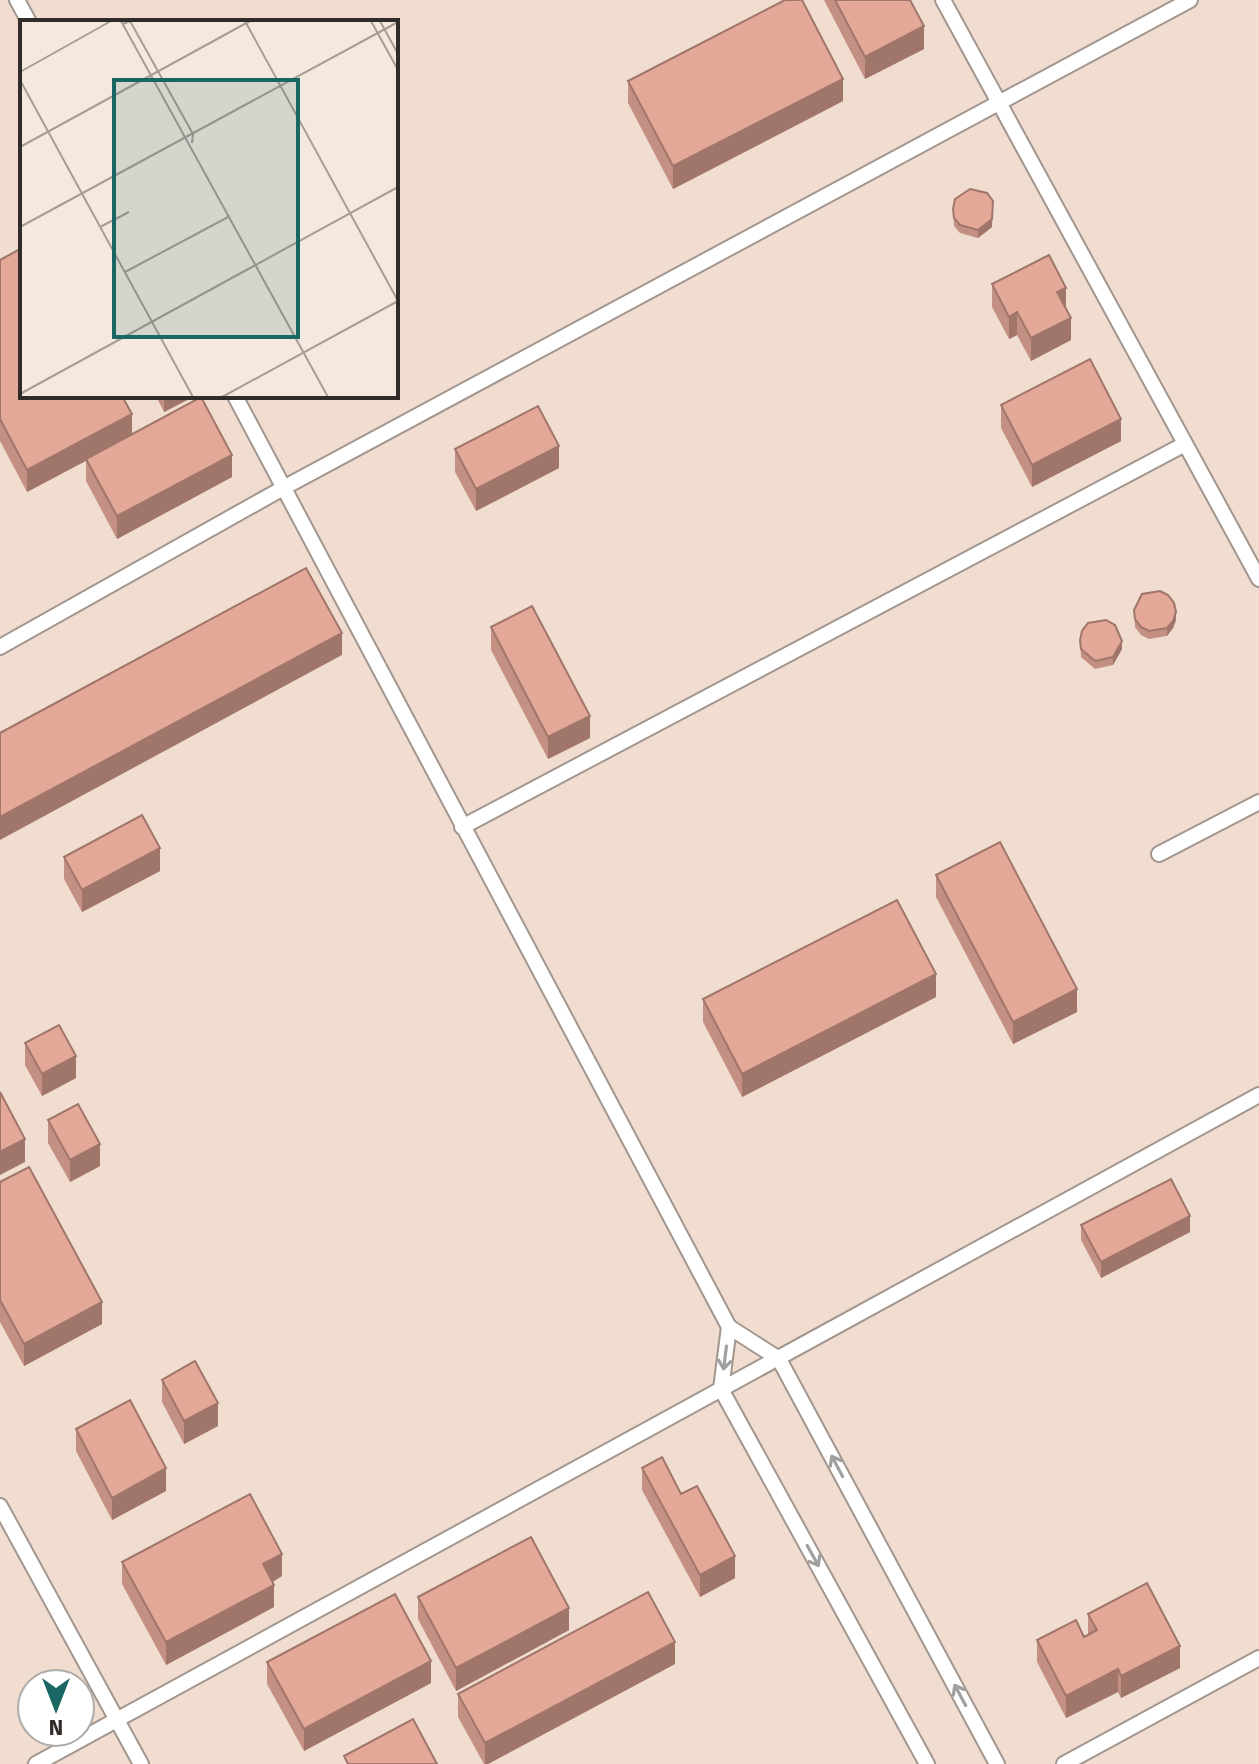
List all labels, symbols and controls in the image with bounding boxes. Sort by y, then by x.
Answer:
inset map [20,20,398,398]
one-way arrow [718,1344,733,1371]
one-way arrow [828,1455,844,1479]
one-way arrow [806,1543,821,1567]
north arrow [16,1668,96,1748]
one-way arrow [952,1684,967,1708]
text: N [49,1714,63,1741]

